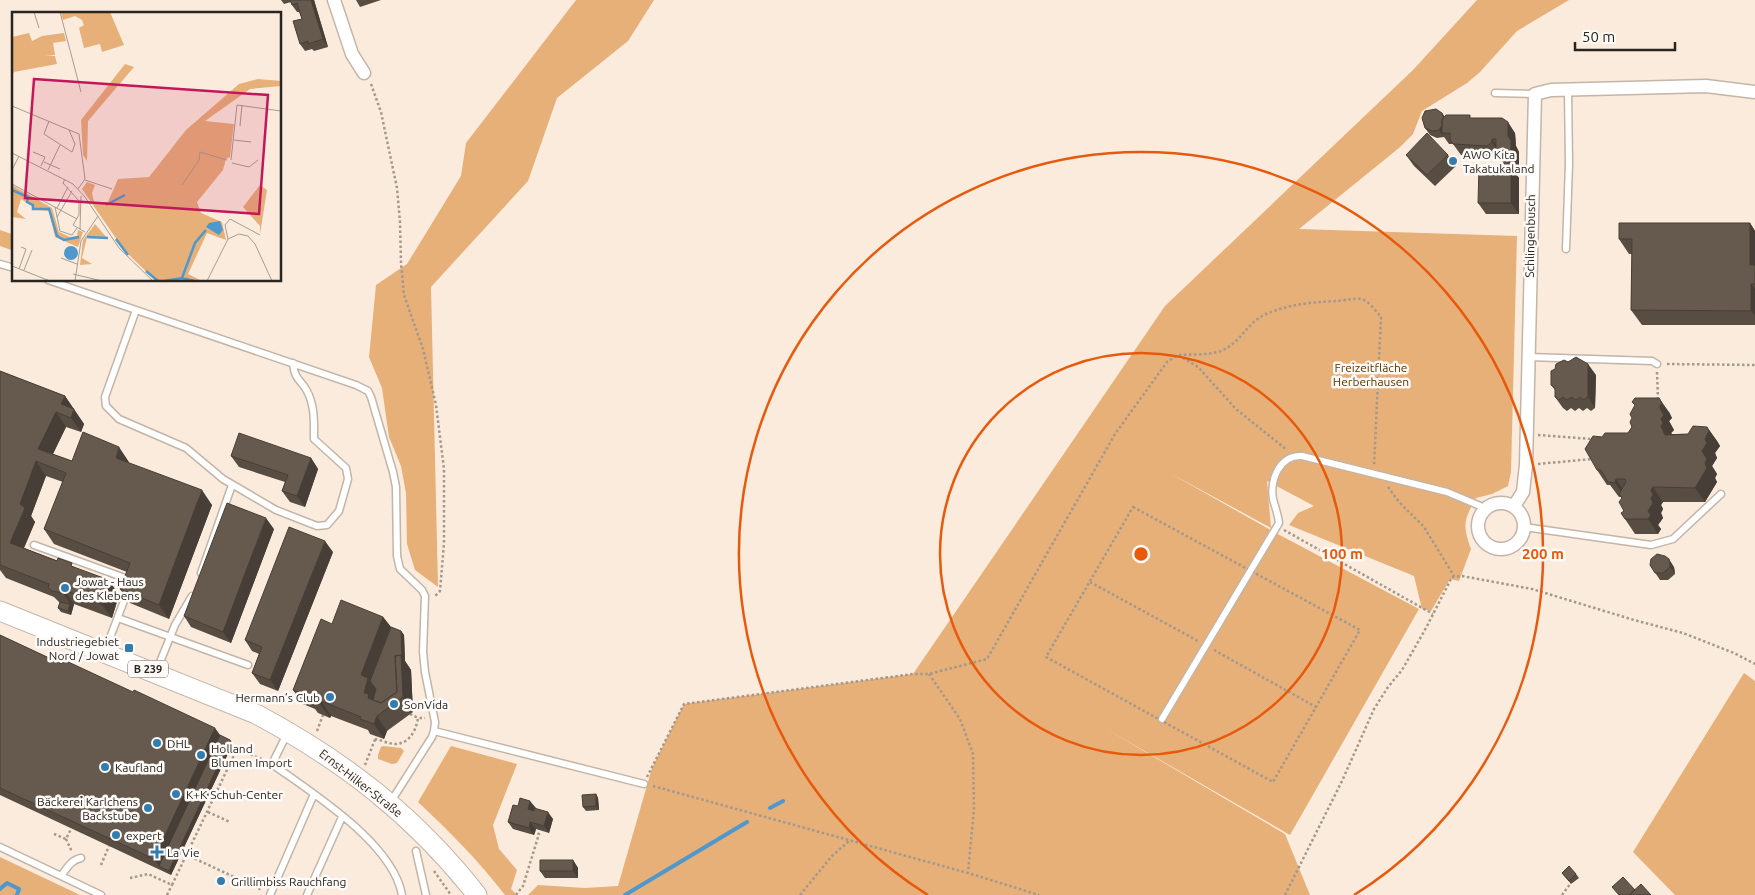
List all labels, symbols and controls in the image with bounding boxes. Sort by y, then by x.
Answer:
inset map [12,12,281,281]
scale bar [1575,20,1675,52]
text: 50 m [1582,28,1615,45]
place label: AWO Kita Takatukaland [1463,148,1535,175]
marker: AWO Kita Takatukaland [1447,155,1459,167]
street label: Schlingenbusch [1523,194,1537,278]
park label: Freizeitfläche Herberhausen [1333,361,1409,388]
centre of rings [1132,545,1150,563]
text: 100 m [1321,545,1363,562]
text: 200 m [1522,545,1564,562]
place label: Jowat - Haus des Klebens [75,575,144,602]
marker: Jowat - Haus des Klebens [59,582,71,594]
place label: Industriegebiet Nord / Jowat [36,635,119,662]
marker: Industriegebiet Nord / Jowat [123,642,135,654]
road number: B 239 [128,661,168,678]
place label: Hermann’s Club [235,691,320,704]
marker: Hermann’s Club [324,691,336,703]
marker: SonVida [388,698,400,710]
place label: SonVida [404,698,448,711]
marker: DHL [151,737,163,749]
place label: DHL [167,737,190,750]
place label: Holland Blumen Import [211,742,292,769]
street label: Ernst-Hilker-Straße [317,747,405,819]
marker: Holland Blumen Import [195,749,207,761]
marker: Kaufland [99,761,111,773]
place label: Kaufland [115,761,163,774]
marker: K+K Schuh-Center [170,788,182,800]
place label: K+K Schuh-Center [186,788,283,801]
place label: Bäckerei Karlchens Backstube [37,795,138,822]
marker: Bäckerei Karlchens Backstube [142,802,154,814]
marker: expert [110,829,122,841]
place label: expert [126,829,162,842]
marker: La Vie [151,846,163,858]
place label: La Vie [167,846,200,859]
marker: Grillimbiss Rauchfang [215,875,227,887]
place label: Grillimbiss Rauchfang [231,875,346,888]

